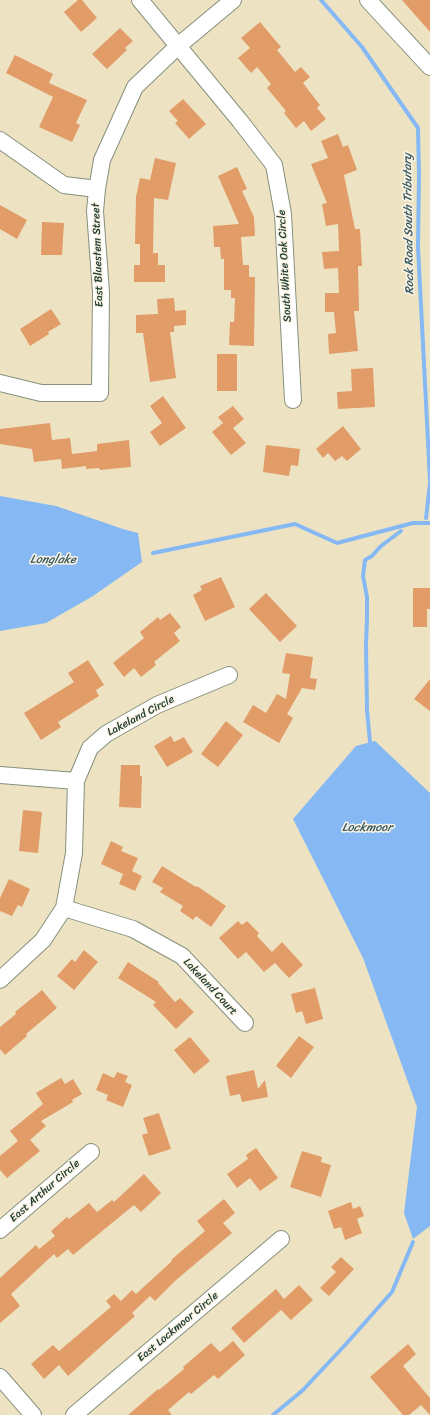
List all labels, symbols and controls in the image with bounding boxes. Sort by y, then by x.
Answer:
water label: Rock Road South Tributary [401,153,417,295]
street label: East Bluestem Street [90,203,106,307]
street label: South White Oak Circle [275,209,295,323]
water label: Longlake [30,553,76,567]
street label: Lakeland Circle [105,693,177,739]
water label: Lockmoor [342,821,392,835]
street label: Lakeland Court [180,956,240,1018]
street label: East Arthur Circle [7,1157,83,1225]
street label: East Lockmoor Circle [135,1289,221,1365]

